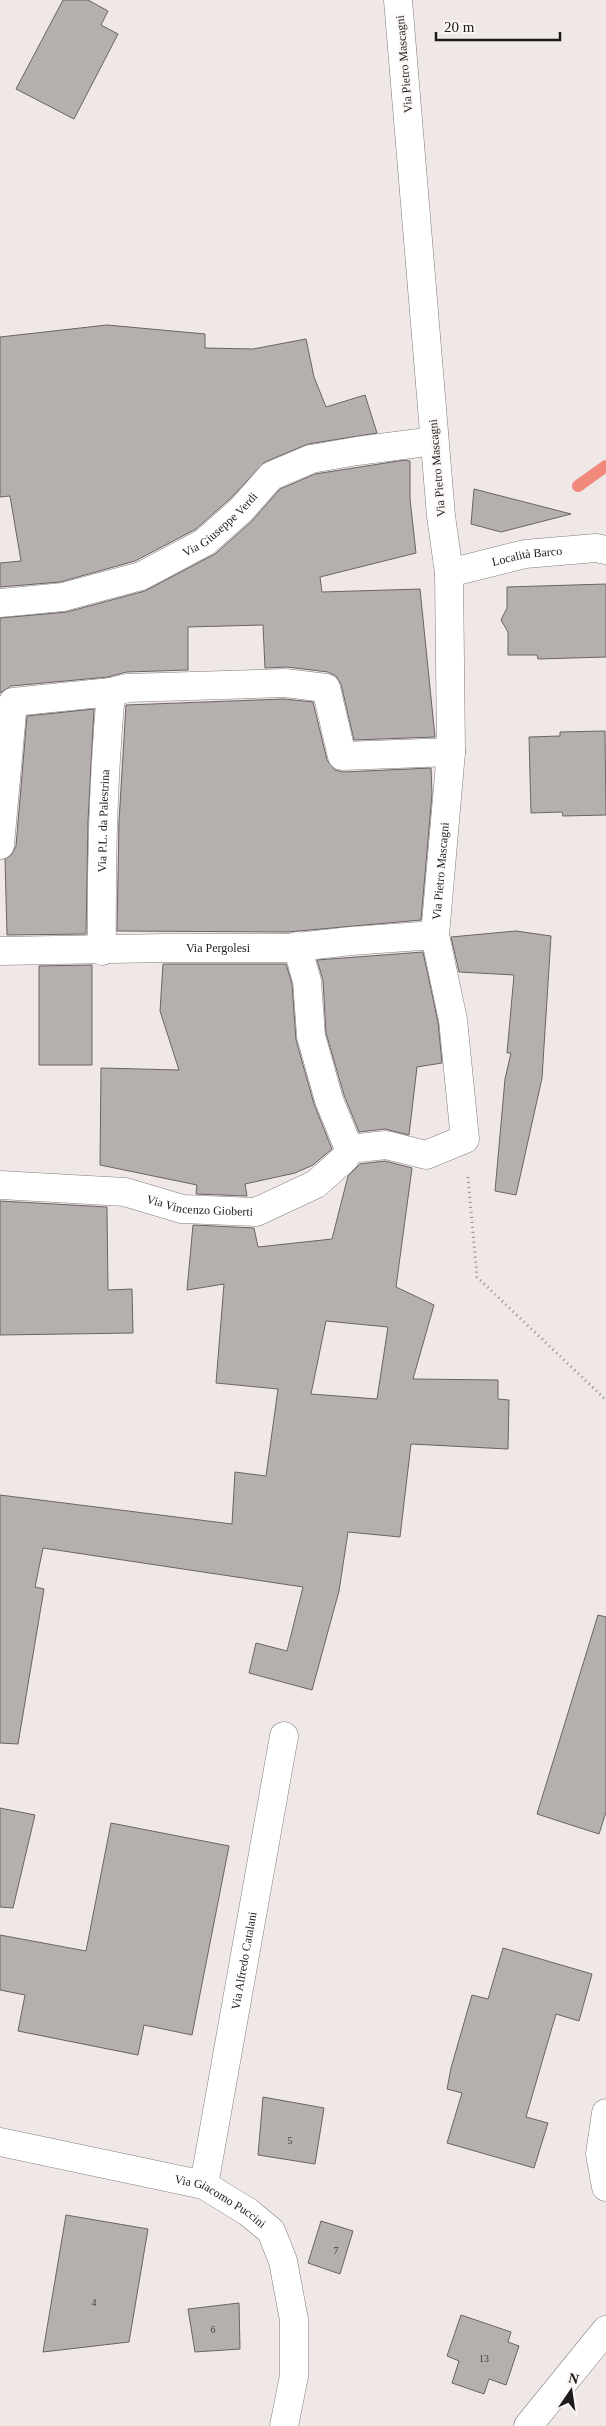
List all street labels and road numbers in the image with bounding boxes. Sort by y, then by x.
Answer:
street label: Via Pietro Mascagni [393,14,415,113]
street label: Via Pietro Mascagni [426,418,448,517]
street label: Via Giuseppe Verdi [180,489,261,560]
street label: Località Barco [490,544,563,569]
street label: Via P.L. da Palestrina [95,769,112,873]
street label: Via Pietro Mascagni [429,821,452,921]
street label: Via Pergolesi [186,941,251,955]
street label: Via Vincenzo Gioberti [145,1192,254,1219]
street label: Via Alfredo Catalani [228,1910,260,2011]
street label: Via Giacomo Puccini [173,2172,269,2231]

